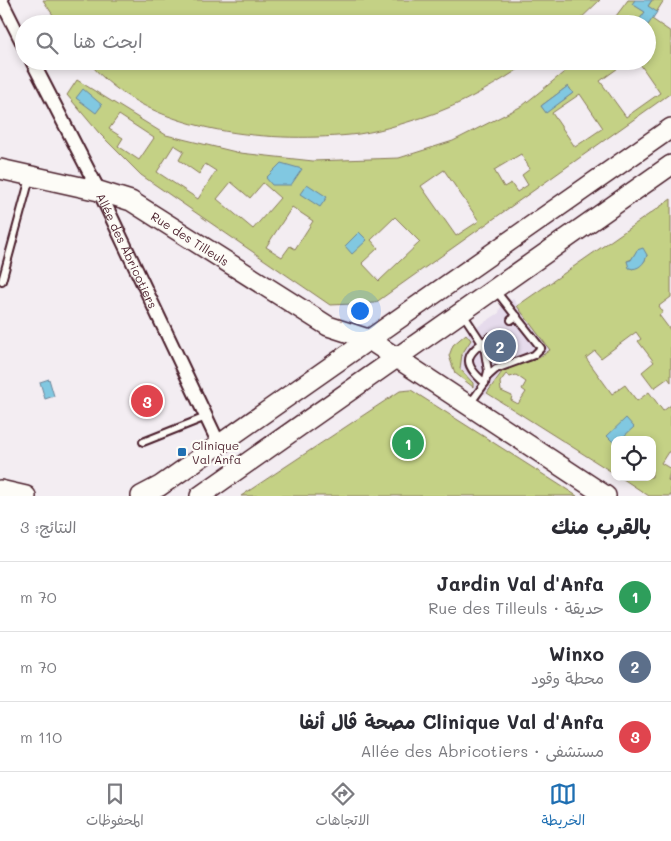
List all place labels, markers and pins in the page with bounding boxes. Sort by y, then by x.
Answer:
pin: 2 [484,327,516,365]
pin: 3 [131,382,163,420]
pin: 1 [392,424,424,462]
place label: Clinique Val Anfa [192,437,241,467]
marker: Clinique Val Anfa [176,446,188,458]

